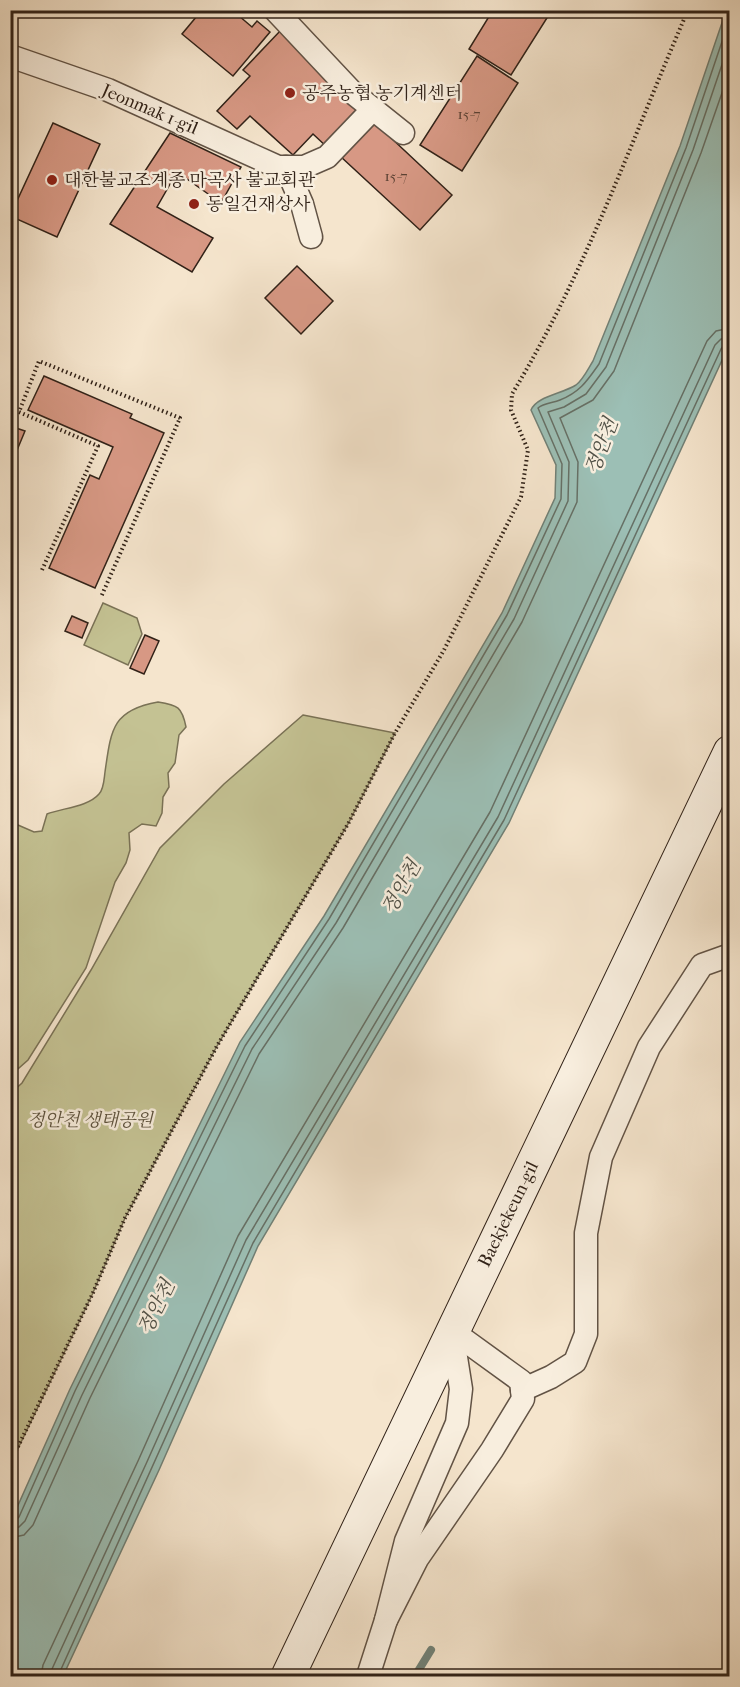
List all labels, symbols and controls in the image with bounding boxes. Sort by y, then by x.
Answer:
street label: Jeonmak 1-gil [97,79,201,139]
place label: 공주농협 농기계센터 [302,83,462,104]
marker: 공주농협 농기계센터 [283,86,297,100]
house number: 15-7 [458,105,480,123]
house number: 15-7 [385,167,407,185]
place label: 대한불교조계종 마곡사 불교회관 [64,170,316,191]
marker: 대한불교조계종 마곡사 불교회관 [45,173,59,187]
place label: 동일건재상사 [206,194,311,215]
marker: 동일건재상사 [187,197,201,211]
water label: 정안천 [580,413,623,477]
water label: 정안천 [377,855,426,918]
park label: 정안천 생태공원 [27,1110,154,1131]
street label: Baekjekeun-gil [474,1158,543,1270]
water label: 정안천 [133,1275,180,1338]

